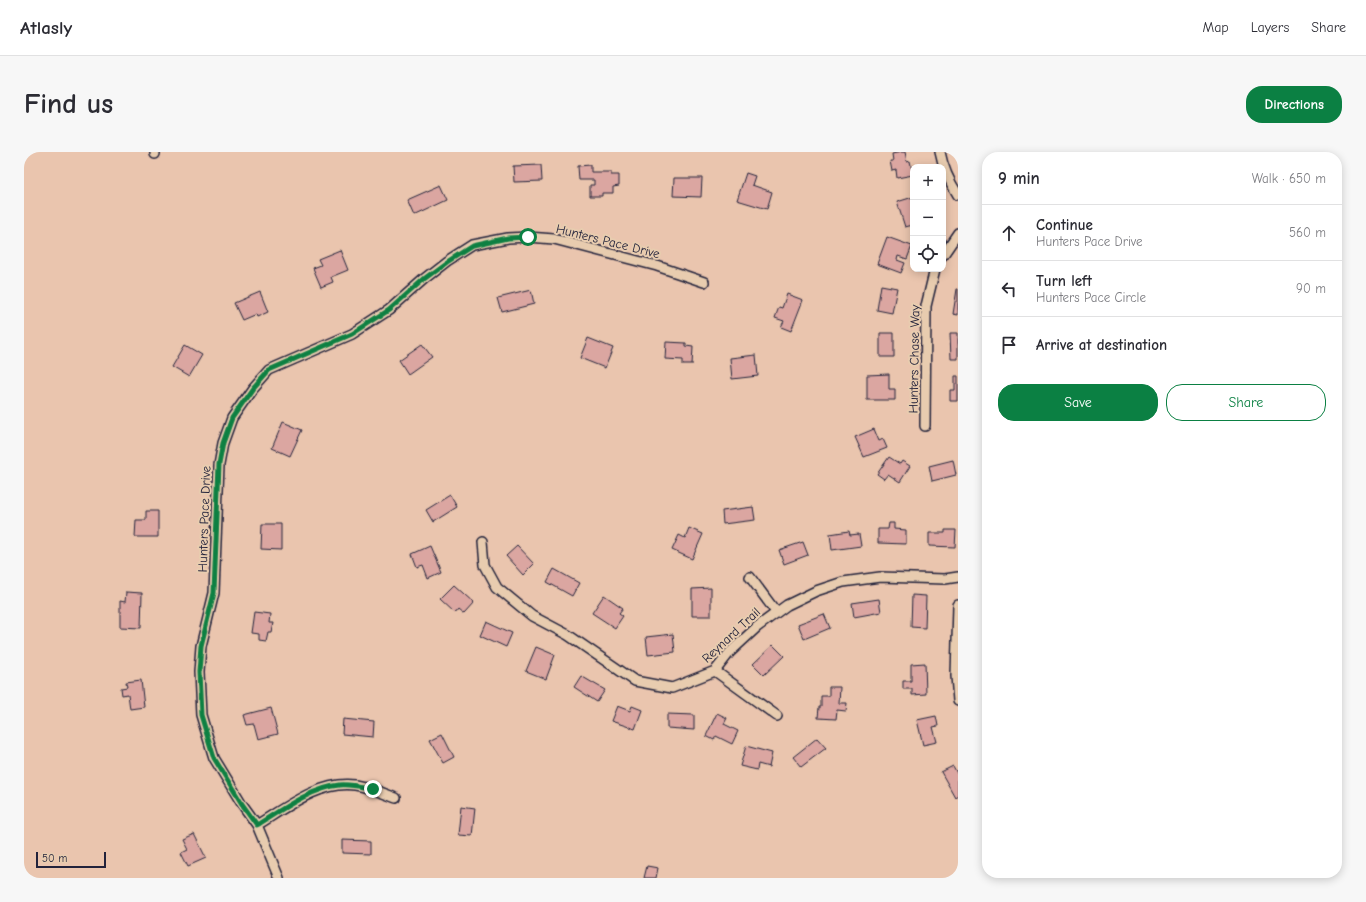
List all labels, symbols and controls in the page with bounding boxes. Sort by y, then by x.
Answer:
text: Atlasly [20,17,72,39]
text: Map [1202,19,1229,36]
text: Layers [1251,19,1289,36]
text: Share [1311,19,1346,36]
button: Directions [1246,86,1342,123]
text: Find us [24,88,113,120]
map controls [910,164,946,272]
button: + [910,164,946,200]
text: 9 min [998,169,1040,188]
text: Walk · 650 m [1252,171,1326,186]
button: − [910,200,946,236]
text: Continue [1036,216,1093,234]
street label: Hunters Pace Drive [554,221,662,261]
icon: ahead [998,222,1020,244]
text: 560 m [1289,225,1326,240]
route start [519,228,537,246]
text: Hunters Pace Drive [1036,234,1143,249]
button: locate [910,236,946,272]
text: Turn left [1036,272,1092,290]
icon: left [998,278,1020,300]
text: 90 m [1296,281,1326,296]
text: Hunters Pace Circle [1036,290,1146,305]
street label: Hunters Chase Way [906,304,922,414]
icon: arrive [998,334,1020,356]
text: Arrive at destination [1036,336,1167,354]
button: Save [998,384,1158,421]
button: Share [1166,384,1326,421]
street label: Hunters Pace Drive [195,465,213,573]
street label: Reynard Trail [699,604,763,666]
route end [364,780,382,798]
scale bar [36,850,106,869]
text: 50 m [42,852,67,865]

